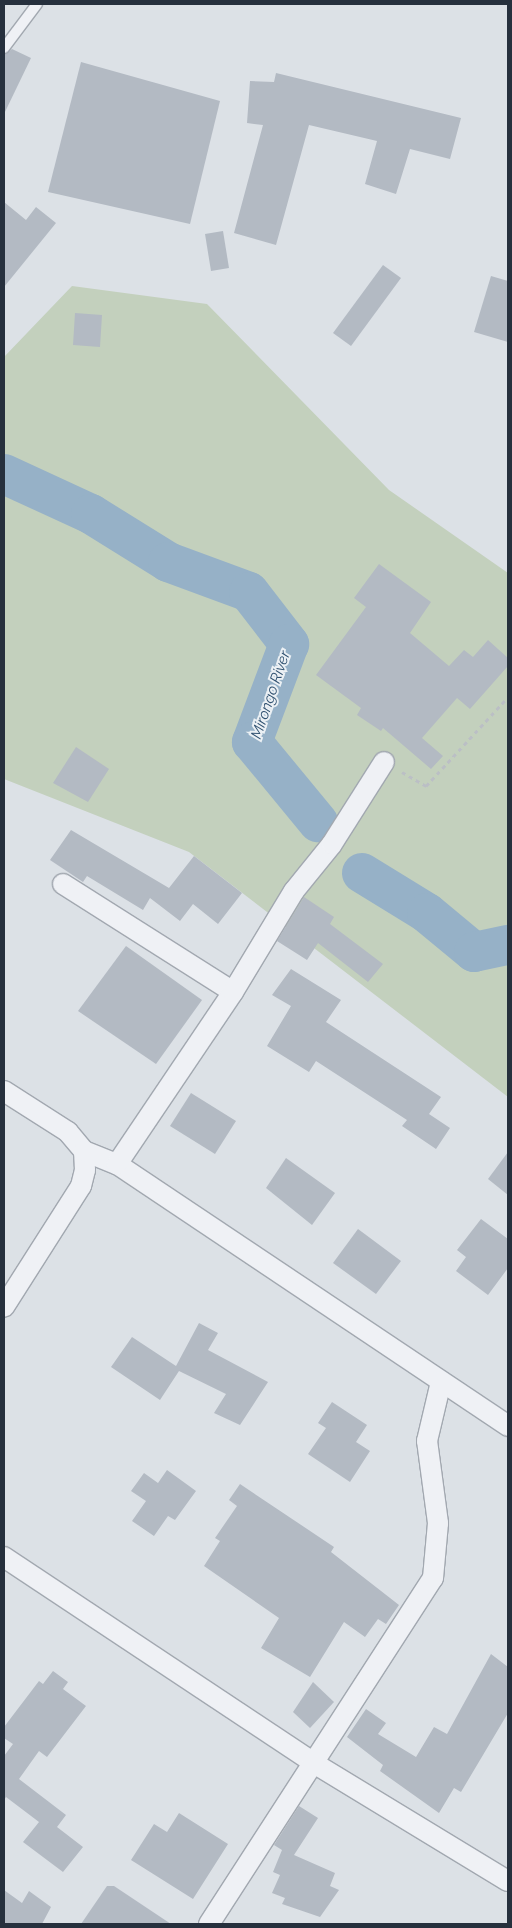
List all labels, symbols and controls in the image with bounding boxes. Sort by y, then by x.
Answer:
water label: Mirongo River [248,649,294,741]

